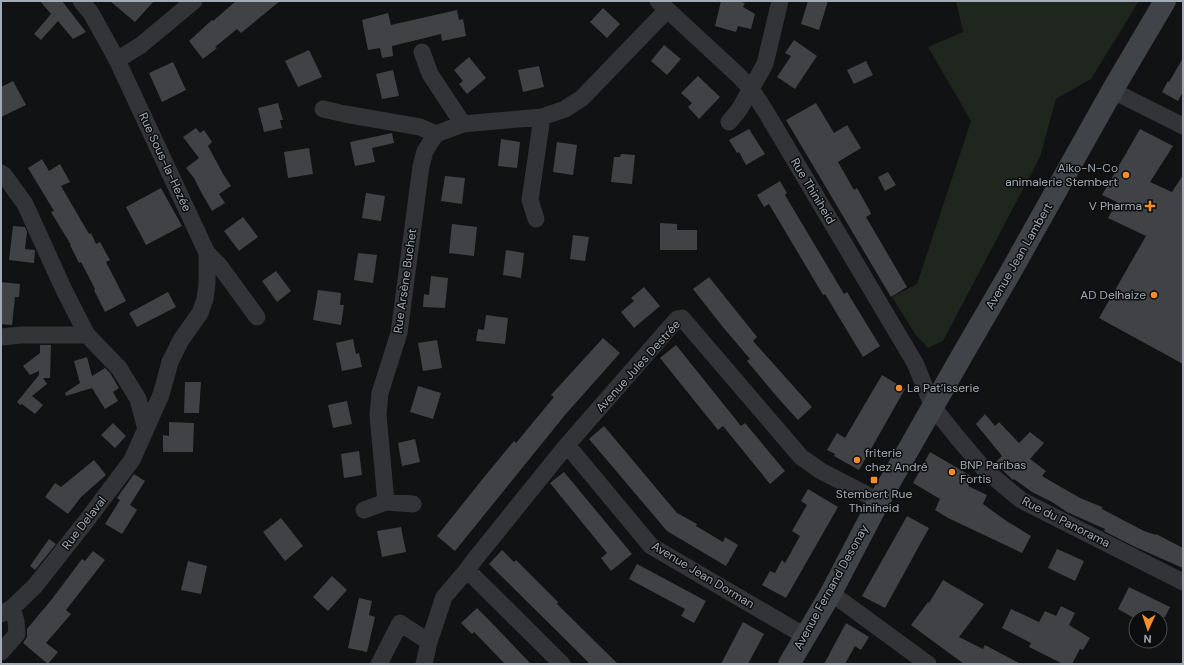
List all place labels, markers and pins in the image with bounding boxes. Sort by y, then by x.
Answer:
place label: Aiko-N-Co animalerie Stembert [1005,160,1118,190]
marker: Aiko-N-Co animalerie Stembert [1121,170,1131,180]
place label: V Pharma [1089,198,1142,214]
marker: V Pharma [1145,201,1155,211]
place label: AD Delhaize [1080,287,1146,303]
marker: AD Delhaize [1149,290,1159,300]
place label: La Pat’isserie [907,380,979,396]
marker: La Pat’isserie [894,383,904,393]
place label: friterie chez André [865,445,928,475]
marker: friterie chez André [852,455,862,465]
place label: BNP Paribas Fortis [960,457,1026,487]
marker: BNP Paribas Fortis [947,467,957,477]
marker: Stembert Rue Thiniheid [869,475,879,485]
place label: Stembert Rue Thiniheid [836,486,912,516]

